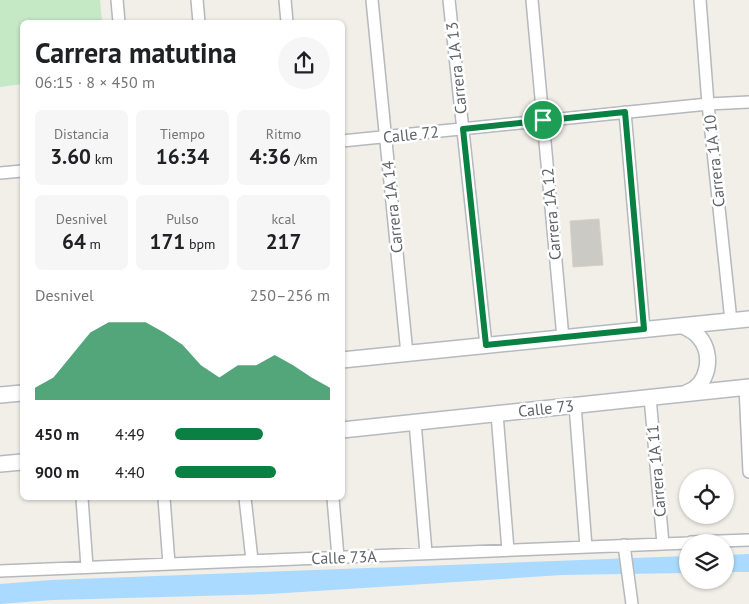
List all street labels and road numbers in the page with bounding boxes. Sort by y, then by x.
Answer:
street label: Carrera 1A 13 [441,21,471,115]
street label: Carrera 1A 10 [699,114,729,208]
street label: Calle 72 [382,121,440,147]
street label: Carrera 1A 14 [377,160,407,254]
street label: Carrera 1A 12 [537,167,565,261]
street label: Calle 73 [517,395,575,421]
street label: Carrera 1A 11 [642,424,670,518]
street label: Calle 73A [311,546,378,568]

